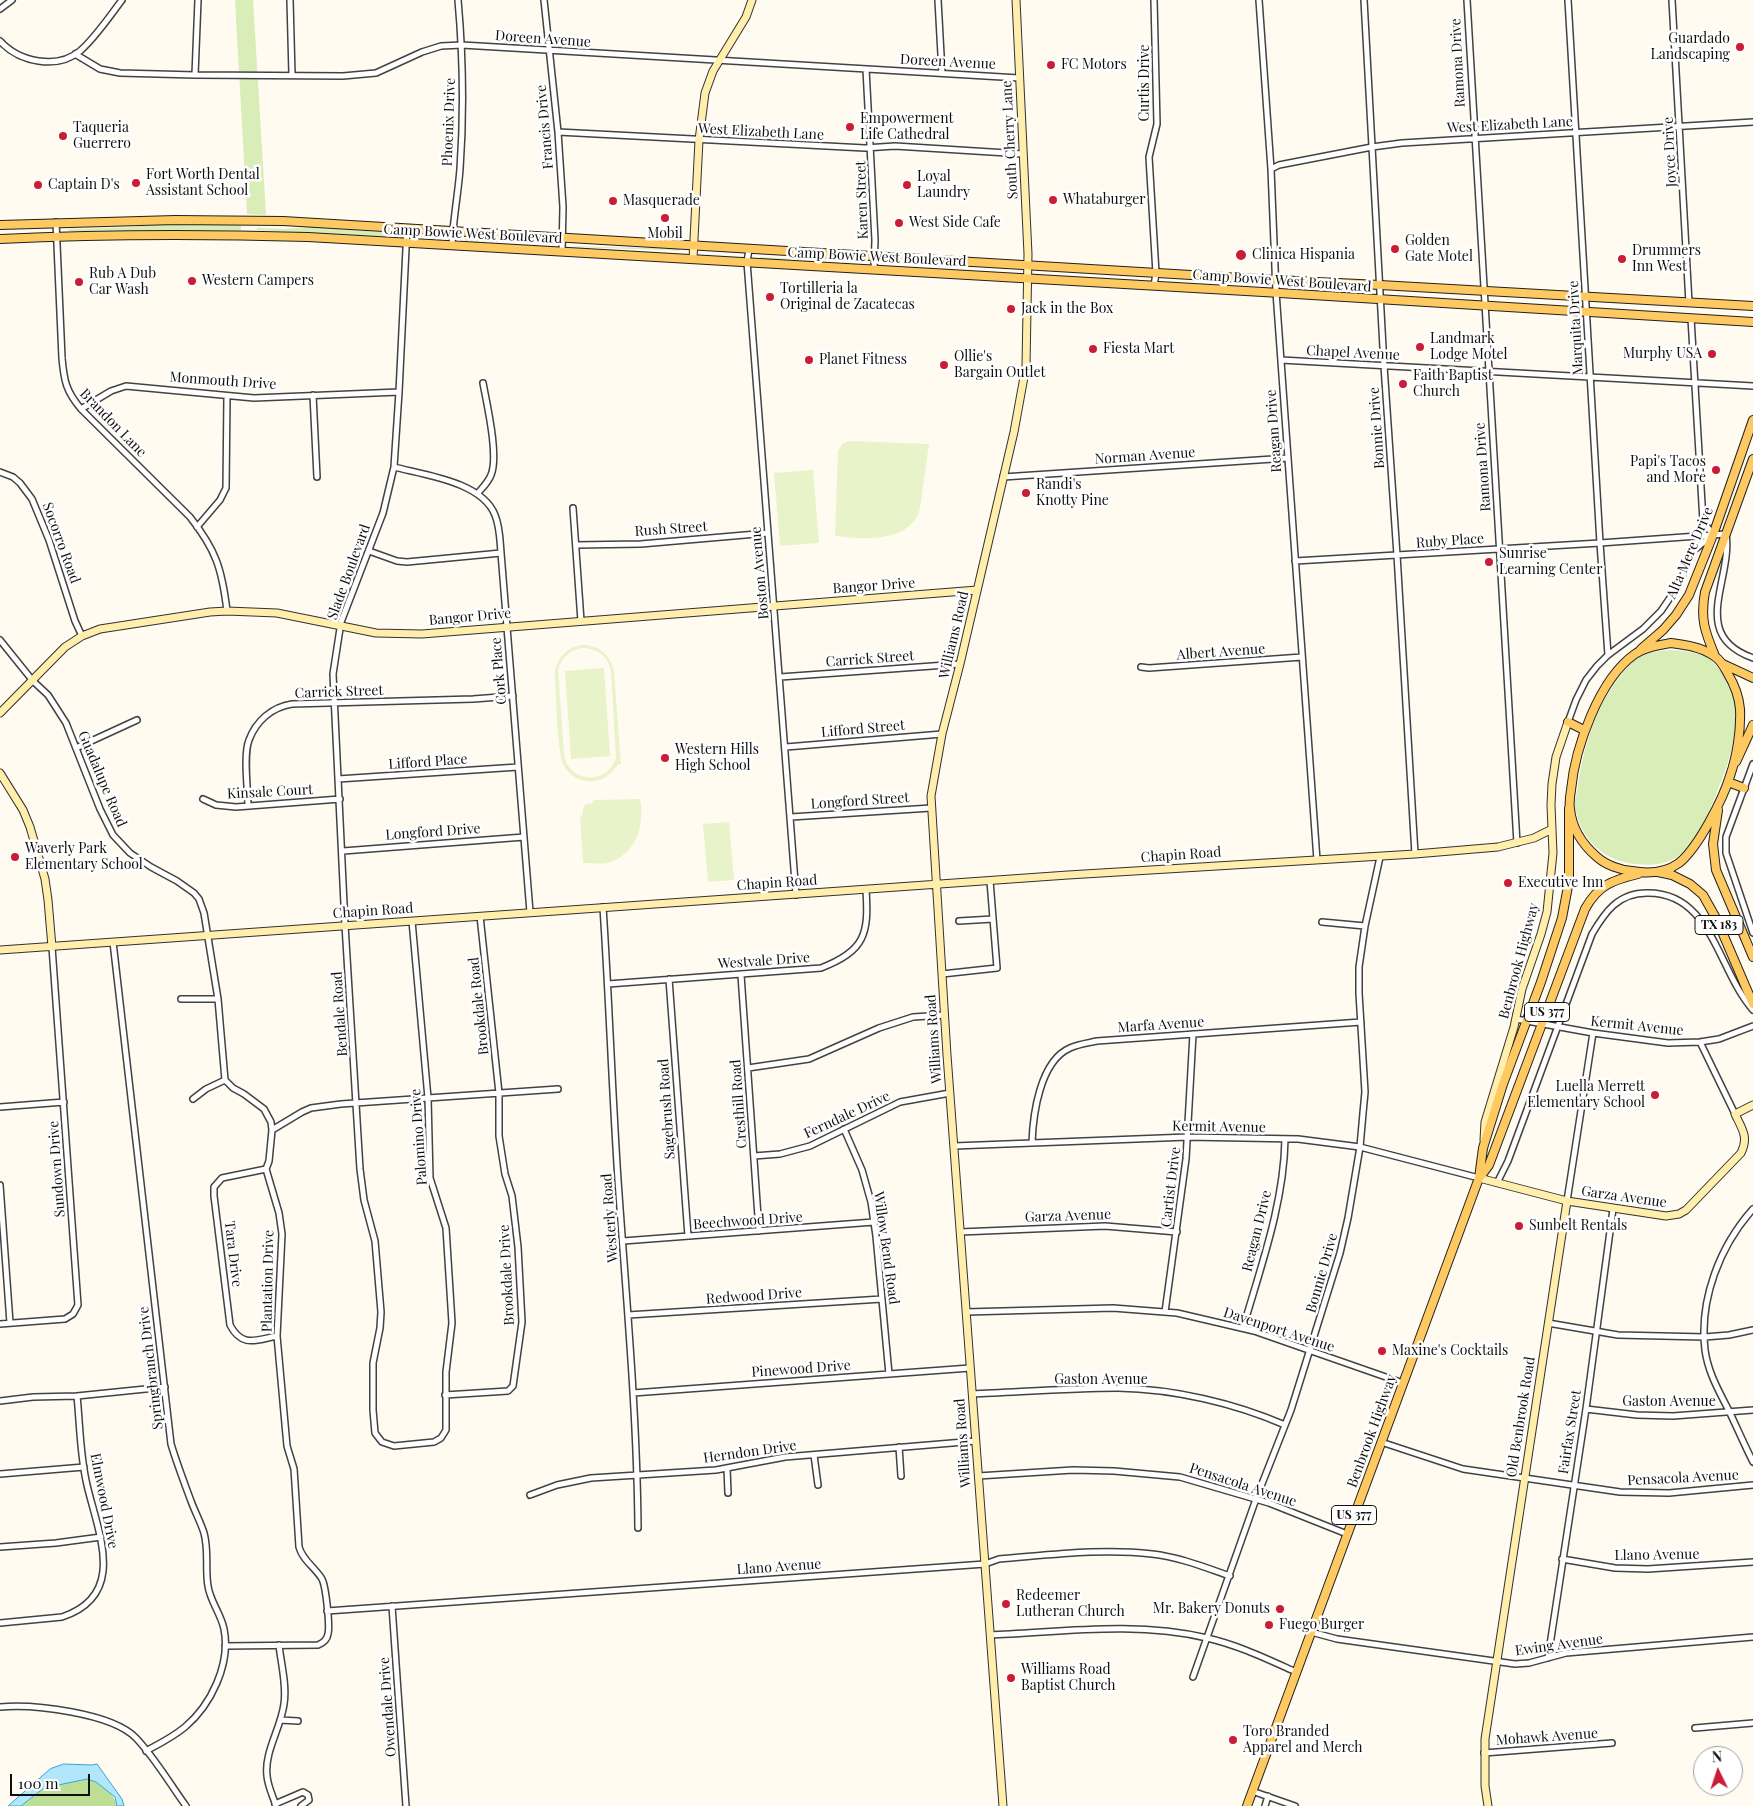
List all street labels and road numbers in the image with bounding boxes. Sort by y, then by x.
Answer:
street label: Ramona Drive [1447,18,1469,108]
street label: Doreen Avenue [495,27,591,51]
street label: Curtis Drive [1137,44,1153,122]
street label: Doreen Avenue [900,51,996,73]
street label: Phoenix Drive [439,77,459,167]
street label: South Cherry Lane [999,80,1021,200]
street label: Francis Drive [533,84,557,170]
street label: West Elizabeth Lane [1447,113,1573,137]
street label: Joyce Drive [1660,116,1680,188]
street label: West Elizabeth Lane [698,120,824,144]
street label: Karen Street [852,160,872,240]
street label: Camp Bowie West Boulevard [383,221,563,247]
street label: Camp Bowie West Boulevard [787,244,967,270]
street label: Camp Bowie West Boulevard [1192,266,1372,296]
street label: Marquita Drive [1565,280,1587,376]
street label: Chapel Avenue [1306,342,1400,364]
street label: Monmouth Drive [169,369,277,393]
street label: Brandon Lane [76,385,150,461]
street label: Bonnie Drive [1366,386,1388,470]
street label: Reagan Drive [1263,389,1285,473]
street label: Ramona Drive [1472,422,1494,512]
street label: Norman Avenue [1094,444,1196,468]
street label: Socorro Road [39,500,83,586]
street label: Alta Mere Drive [1663,505,1717,601]
street label: Rush Street [634,518,708,540]
street label: Slade Boulevard [324,522,374,622]
street label: Boston Avenue [748,526,772,620]
street label: Ruby Place [1415,530,1485,552]
street label: Bangor Drive [832,575,916,597]
street label: Williams Road [936,589,972,681]
street label: Bangor Drive [428,605,512,629]
street label: Cork Place [488,637,510,705]
street label: Albert Avenue [1176,641,1266,663]
street label: Carrick Street [825,648,915,670]
street label: Carrick Street [294,682,384,702]
street label: Lifford Street [820,717,906,741]
street label: Guadalupe Road [74,728,130,830]
street label: Lifford Place [388,751,468,773]
street label: Kinsale Court [227,781,313,803]
street label: Longford Street [810,789,910,813]
street label: Longford Drive [385,820,481,844]
street label: Chapin Road [1140,844,1222,866]
street label: Chapin Road [736,872,818,894]
street label: Chapin Road [332,900,414,922]
street label: Benbrook Highway [1495,901,1543,1021]
road number: TX 183 [1695,916,1743,934]
street label: Westvale Drive [717,949,811,973]
street label: Brookdale Road [465,956,493,1056]
street label: Bendale Road [329,971,351,1057]
street label: Williams Road [922,994,946,1084]
road number: US 377 [1524,1002,1570,1022]
street label: Kermit Avenue [1590,1013,1684,1039]
street label: Marfa Avenue [1117,1014,1205,1036]
street label: Sagebrush Road [655,1058,679,1160]
street label: Cresthill Road [727,1059,751,1149]
street label: Palomino Drive [407,1088,431,1186]
street label: Ferndale Drive [801,1088,893,1142]
street label: Kermit Avenue [1172,1118,1266,1136]
street label: Sundown Drive [45,1120,69,1218]
street label: Cartist Drive [1158,1146,1184,1228]
street label: Westerly Road [599,1173,621,1263]
street label: Garza Avenue [1580,1183,1668,1211]
street label: Reagan Drive [1239,1188,1275,1274]
street label: Willow Bend Road [870,1190,902,1306]
street label: Garza Avenue [1025,1206,1111,1226]
street label: Beechwood Drive [693,1209,803,1233]
street label: Tara Drive [221,1220,245,1288]
street label: Brookdale Drive [496,1224,518,1326]
street label: Plantation Drive [259,1230,277,1332]
street label: Bonnie Drive [1303,1231,1341,1315]
street label: Redwood Drive [705,1284,803,1308]
street label: Davenport Avenue [1221,1304,1337,1356]
street label: Springbranch Drive [135,1306,167,1430]
street label: Old Benbrook Road [1503,1355,1539,1479]
street label: Pinewood Drive [751,1357,851,1381]
street label: Gaston Avenue [1054,1372,1148,1388]
street label: Benbrook Highway [1344,1372,1400,1490]
street label: Fairfax Street [1555,1389,1585,1475]
street label: Gaston Avenue [1622,1394,1716,1410]
street label: Williams Road [951,1398,975,1488]
street label: Herndon Drive [702,1437,798,1467]
street label: Elmwood Drive [87,1452,121,1550]
street label: Pensacola Avenue [1187,1460,1299,1510]
street label: Pensacola Avenue [1627,1467,1739,1489]
road number: US 377 [1332,1506,1376,1524]
street label: Llano Avenue [1614,1546,1700,1564]
street label: Llano Avenue [736,1556,822,1578]
street label: Ewing Avenue [1514,1631,1604,1659]
street label: Owendale Drive [376,1656,400,1758]
street label: Mohawk Avenue [1495,1725,1599,1749]

